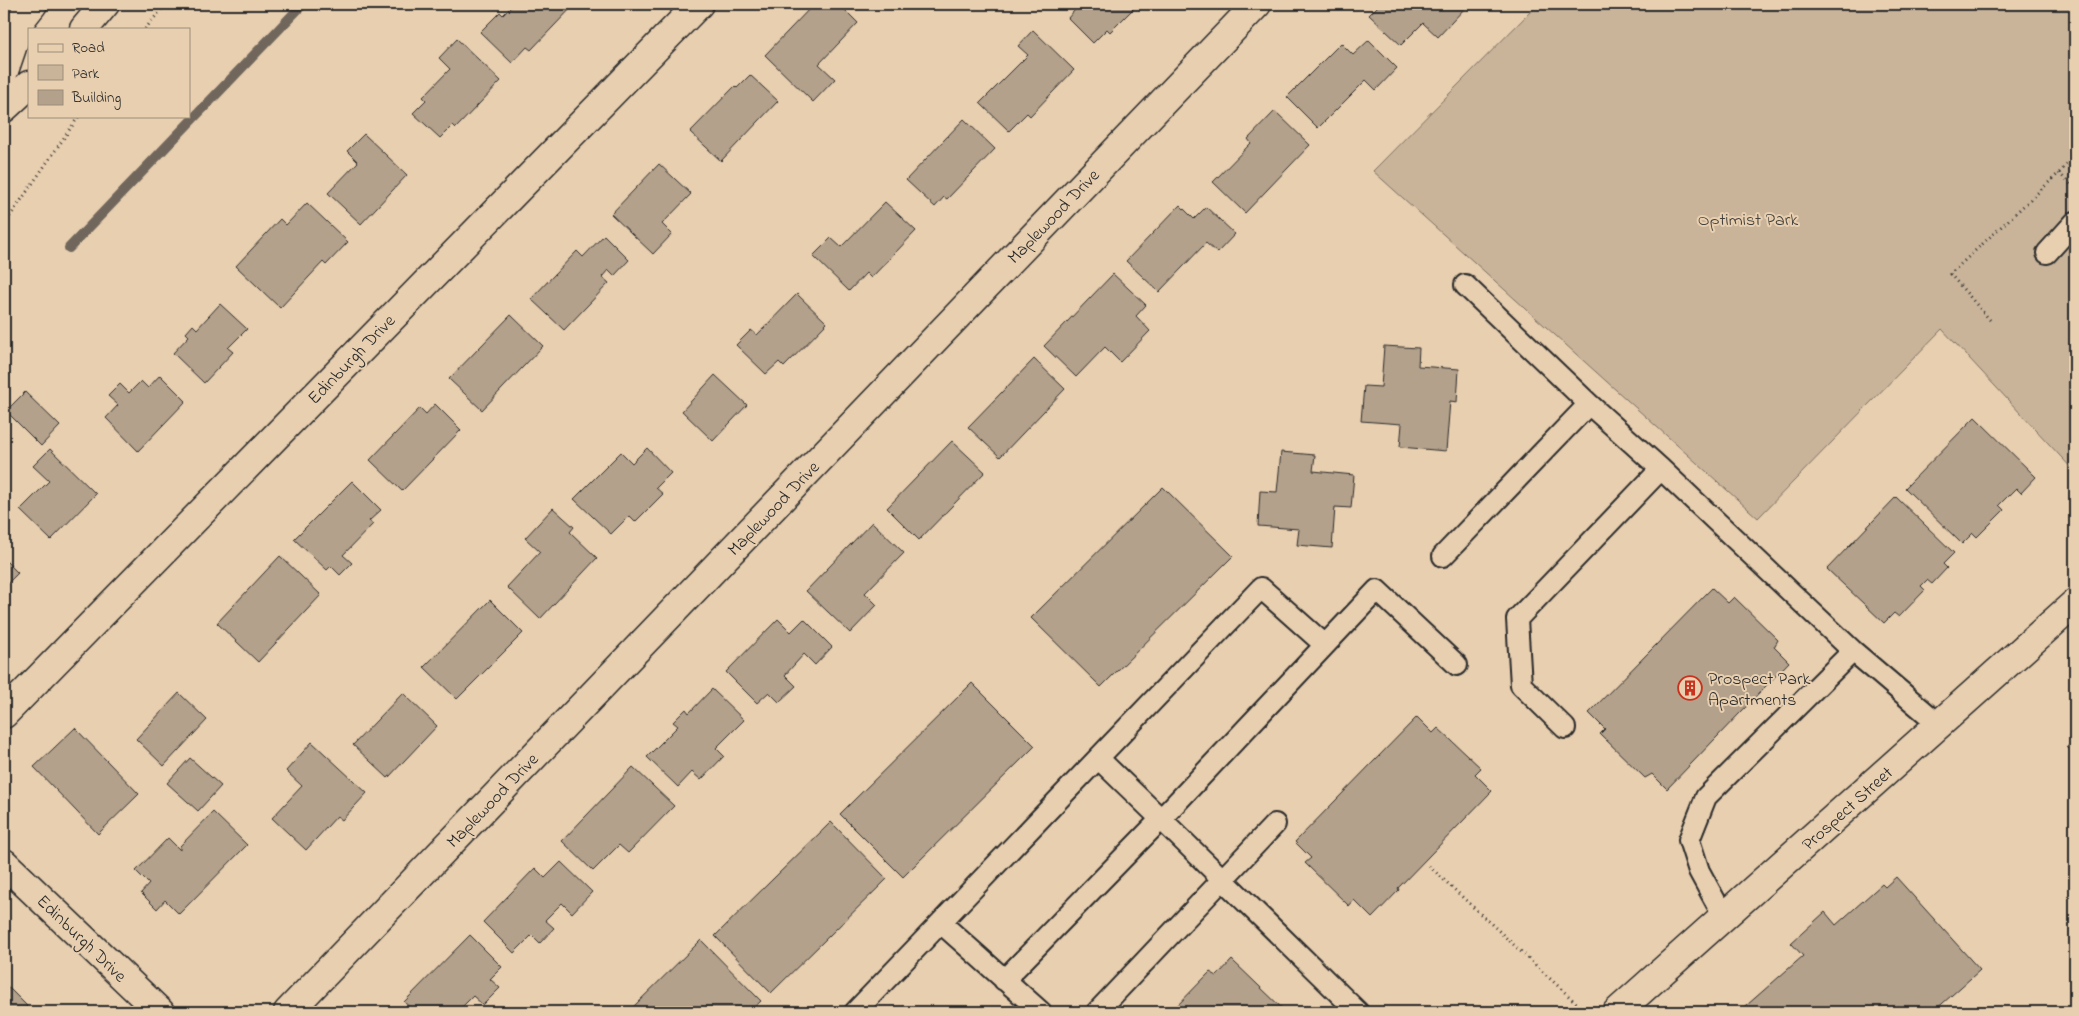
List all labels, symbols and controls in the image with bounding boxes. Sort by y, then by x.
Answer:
legend [28,28,190,118]
text: Road [72,37,105,59]
text: Park [72,63,100,85]
text: Building [71,87,121,110]
street label: Maplewood Drive [1002,163,1107,271]
park label: Optimist Park [1698,208,1798,234]
street label: Edinburgh Drive [303,309,404,412]
street label: Maplewood Drive [722,455,827,563]
place label: Prospect Park Apartments [1708,667,1810,714]
building icon: Prospect Park Apartments [1677,675,1703,701]
street label: Maplewood Drive [441,747,546,855]
street label: Prospect Street [1797,761,1900,858]
street label: Edinburgh Drive [29,890,132,991]

